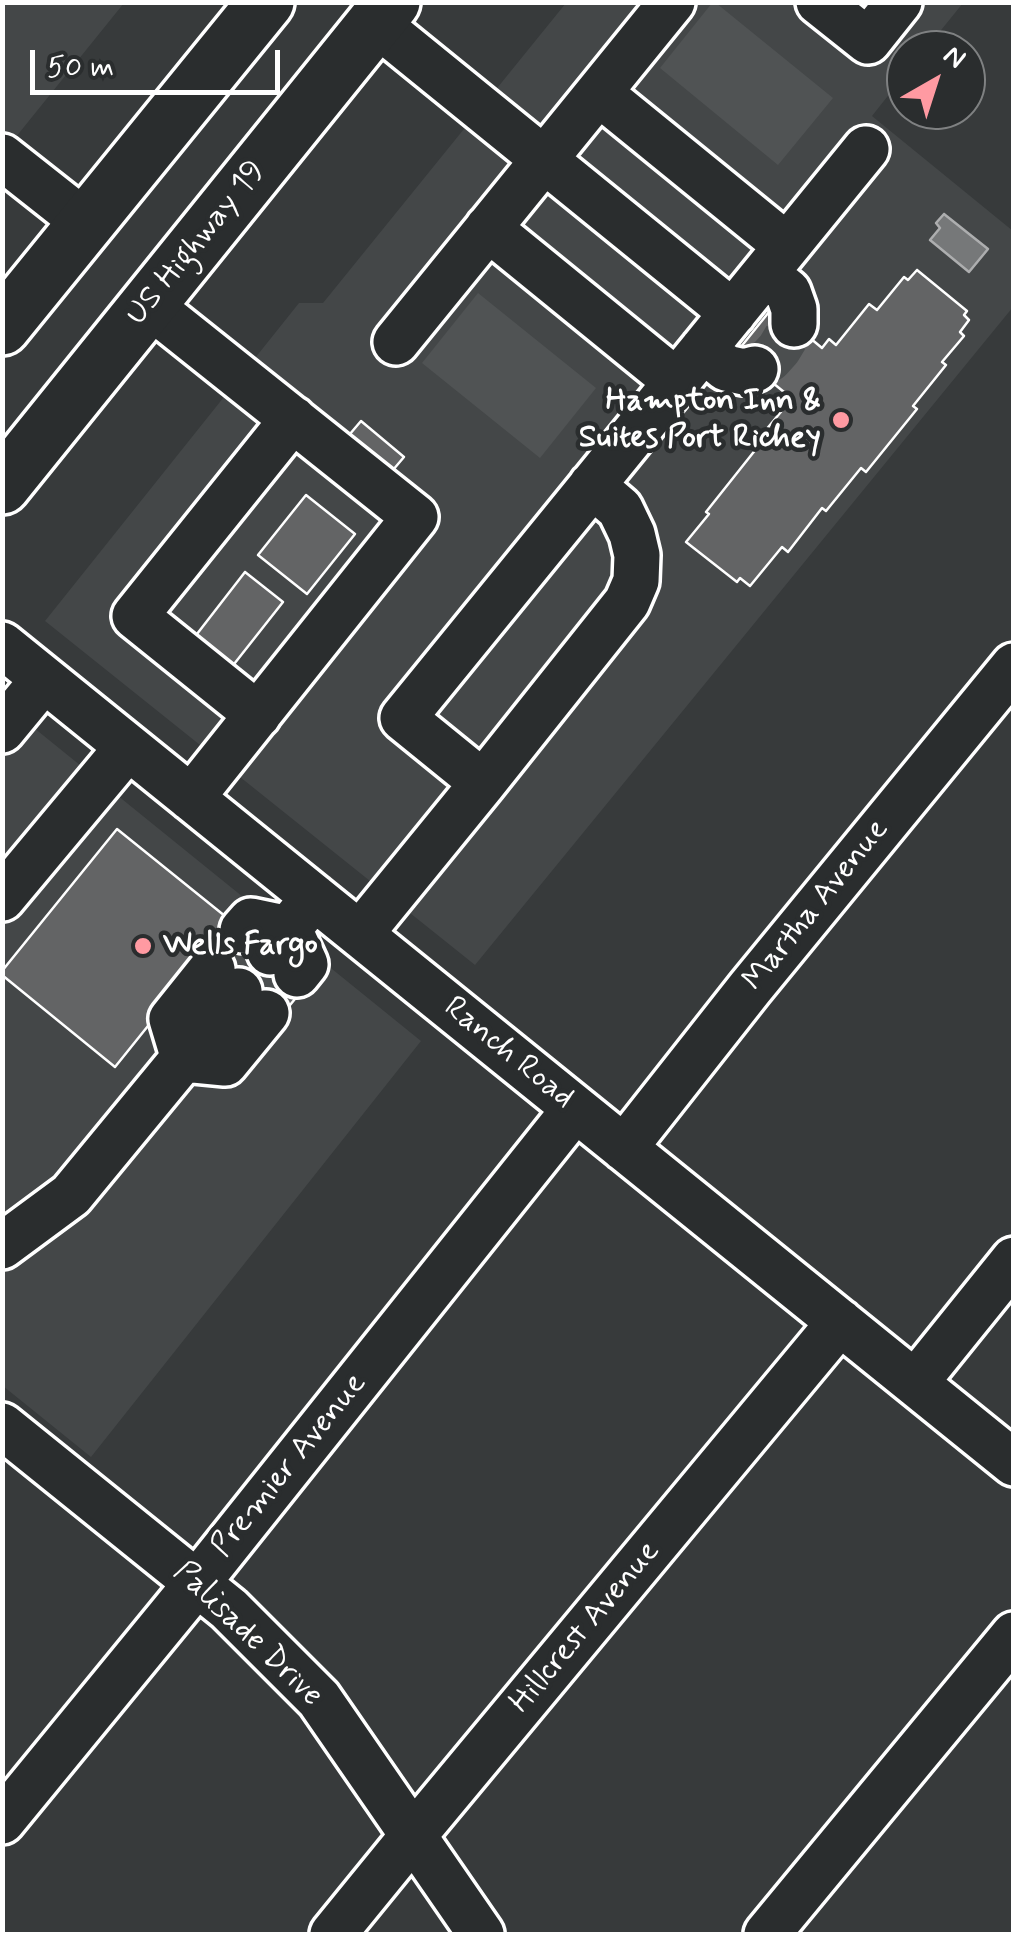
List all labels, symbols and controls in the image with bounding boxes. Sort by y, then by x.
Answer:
scale bar [35,30,285,92]
north arrow [886,30,986,130]
text: N [935,38,973,78]
text: 50 m [47,48,114,87]
street label: US Highway 19 [119,154,275,334]
place label: Hampton Inn & Suites Port Richey [579,383,821,458]
marker: Hampton Inn & Suites Port Richey [830,409,852,431]
street label: Martha Avenue [736,812,898,1000]
place label: Wells Fargo [163,927,318,965]
marker: Wells Fargo [132,935,154,957]
street label: Ranch Road [435,990,581,1118]
street label: Premier Avenue [204,1366,376,1566]
street label: Hillcrest Avenue [503,1534,669,1722]
street label: Palisade Drive [164,1554,330,1716]

